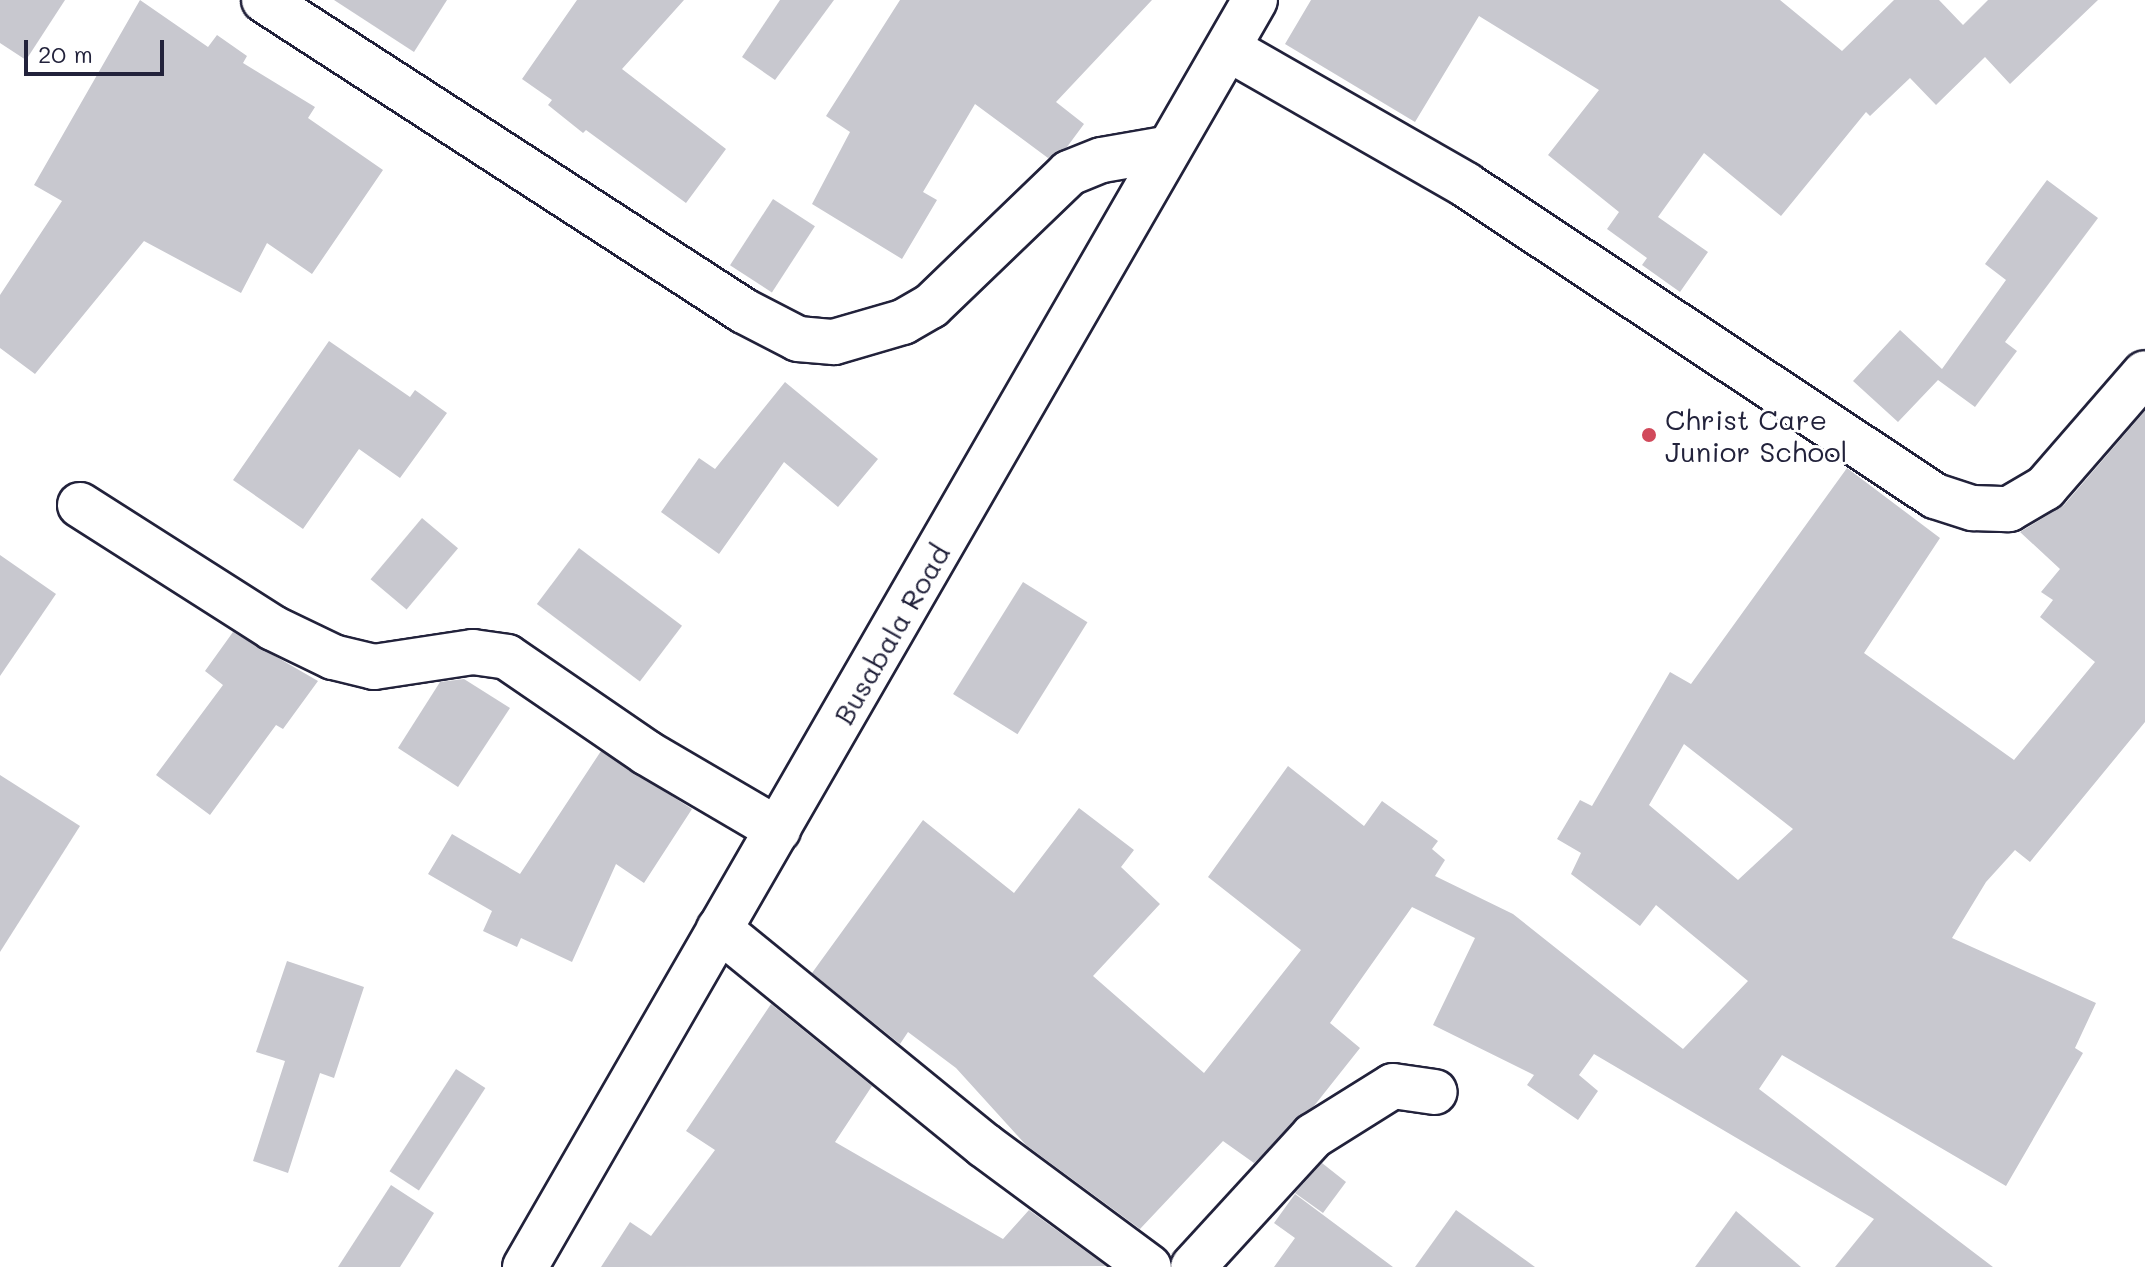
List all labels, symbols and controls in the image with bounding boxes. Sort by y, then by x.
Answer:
scale bar [28,24,168,74]
text: 20 m [38,38,93,69]
place label: Christ Care Junior School [1665,402,1848,468]
marker: Christ Care Junior School [1640,426,1658,444]
street label: Busabala Road [826,538,956,730]

